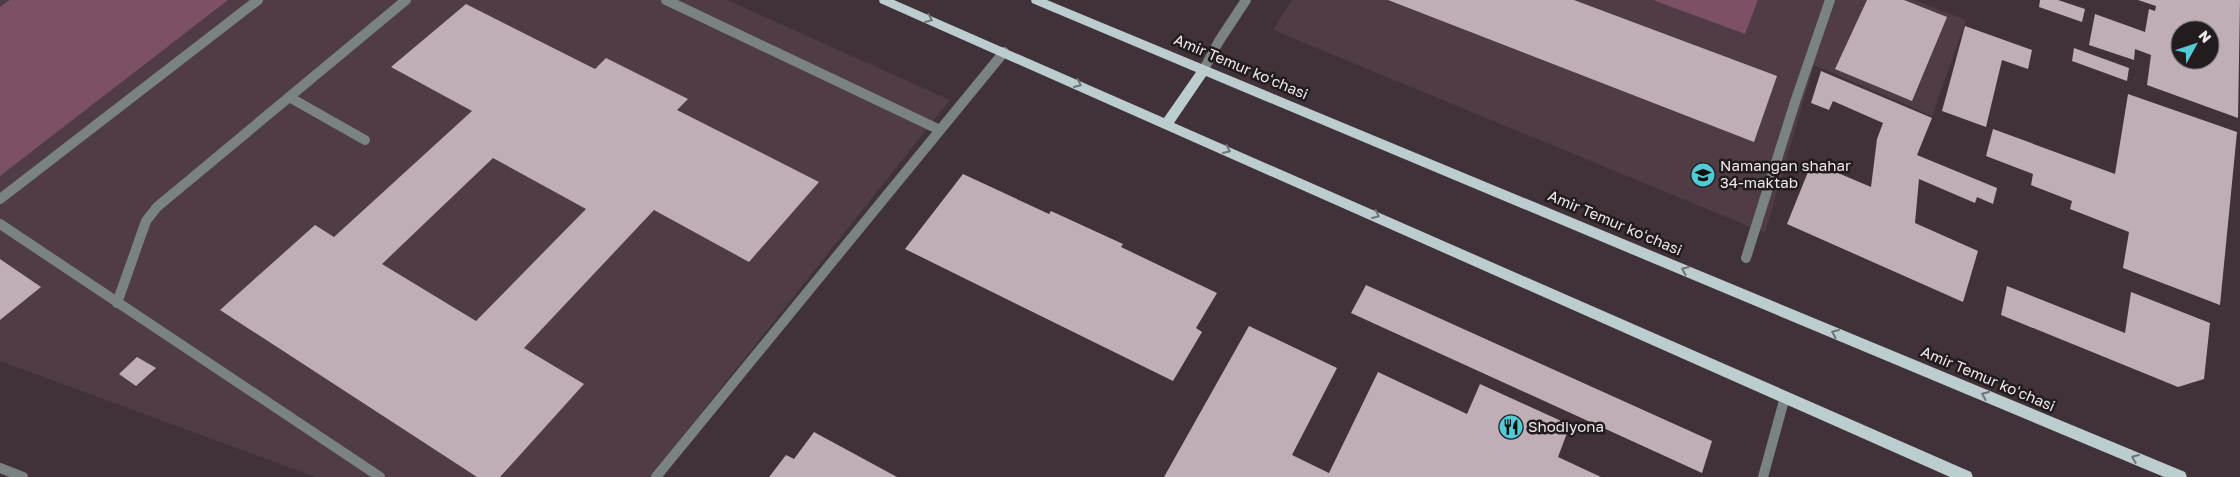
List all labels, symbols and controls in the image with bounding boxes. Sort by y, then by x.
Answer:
one-way arrow [924,13,933,24]
north arrow [2170,20,2220,70]
text: N [2195,27,2215,46]
street label: Amir Temur koʻchasi [1172,30,1311,102]
one-way arrow [1073,78,1082,89]
one-way arrow [1222,143,1231,154]
place label: Namangan shahar 34-maktab [1720,156,1851,191]
school or university icon: Namangan shahar 34-maktab [1690,162,1716,188]
street label: Amir Temur koʻchasi [1546,186,1685,258]
one-way arrow [1371,209,1380,220]
one-way arrow [1681,265,1690,276]
one-way arrow [1831,328,1840,339]
street label: Amir Temur koʻchasi [1919,342,2058,414]
one-way arrow [1981,391,1990,402]
restaurant icon: Shodiyona [1498,414,1524,440]
place label: Shodiyona [1528,417,1604,435]
one-way arrow [2131,454,2140,465]

